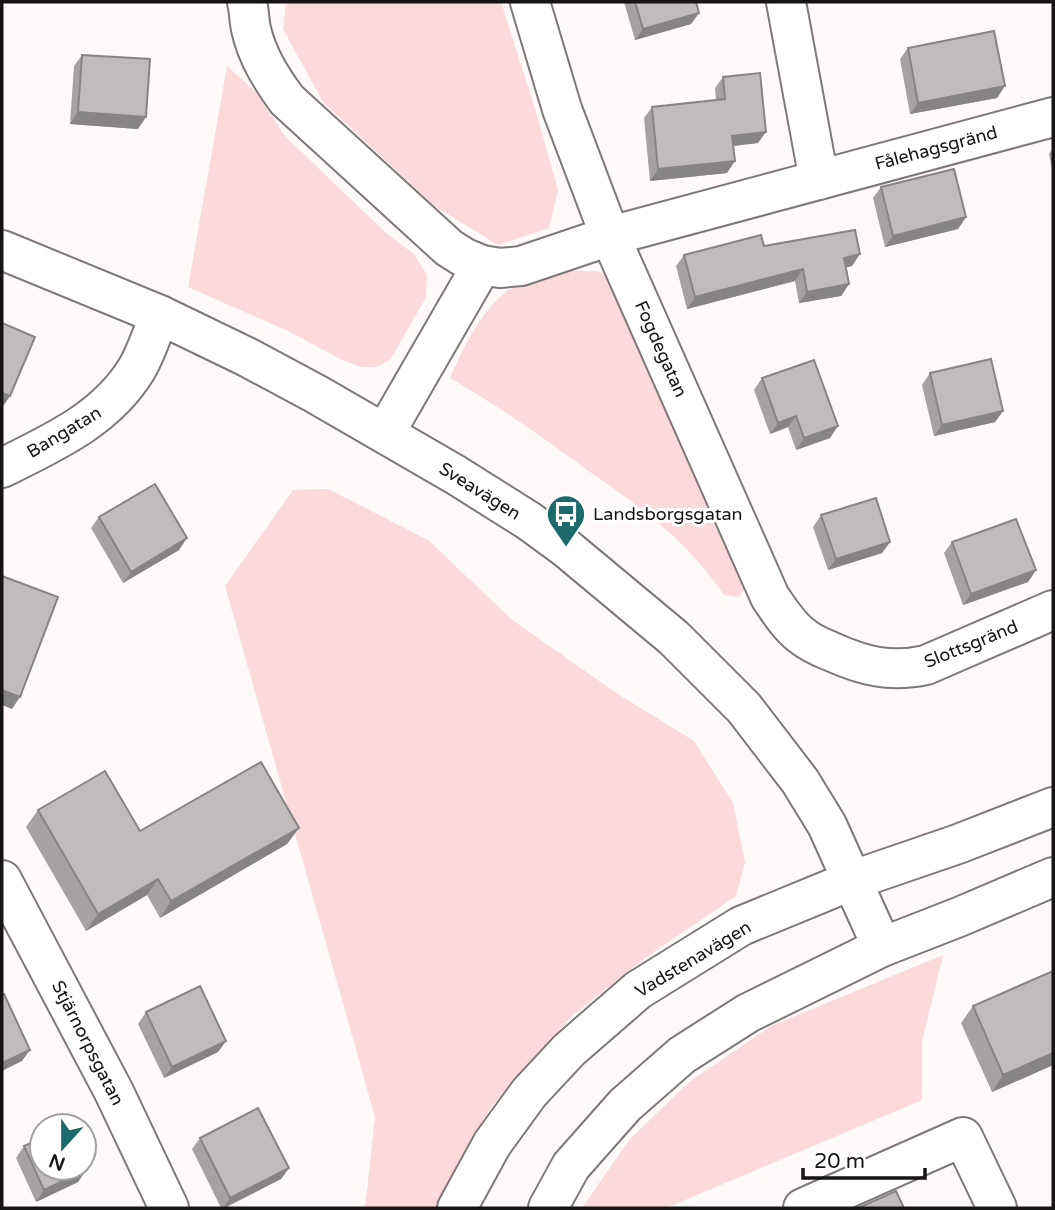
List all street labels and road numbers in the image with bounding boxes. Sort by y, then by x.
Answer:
street label: Fålehagsgränd [872,121,1000,175]
street label: Fogdegatan [630,297,692,401]
street label: Bangatan [23,401,105,463]
street label: Sveavägen [435,457,525,525]
street label: Slottsgränd [921,615,1021,673]
street label: Vadstenavägen [631,916,755,1002]
street label: Stjärnorpsgatan [47,977,129,1109]

